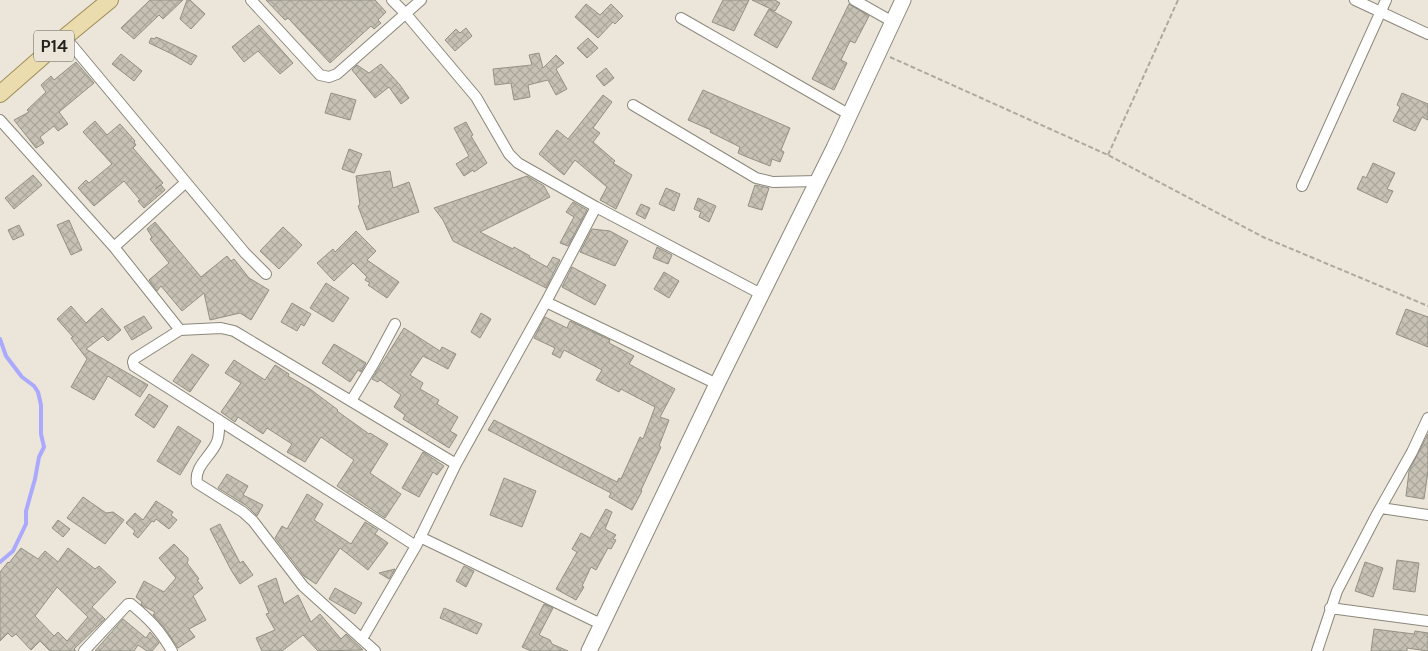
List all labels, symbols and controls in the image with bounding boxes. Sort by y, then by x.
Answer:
road number: P14 [34,30,74,61]

